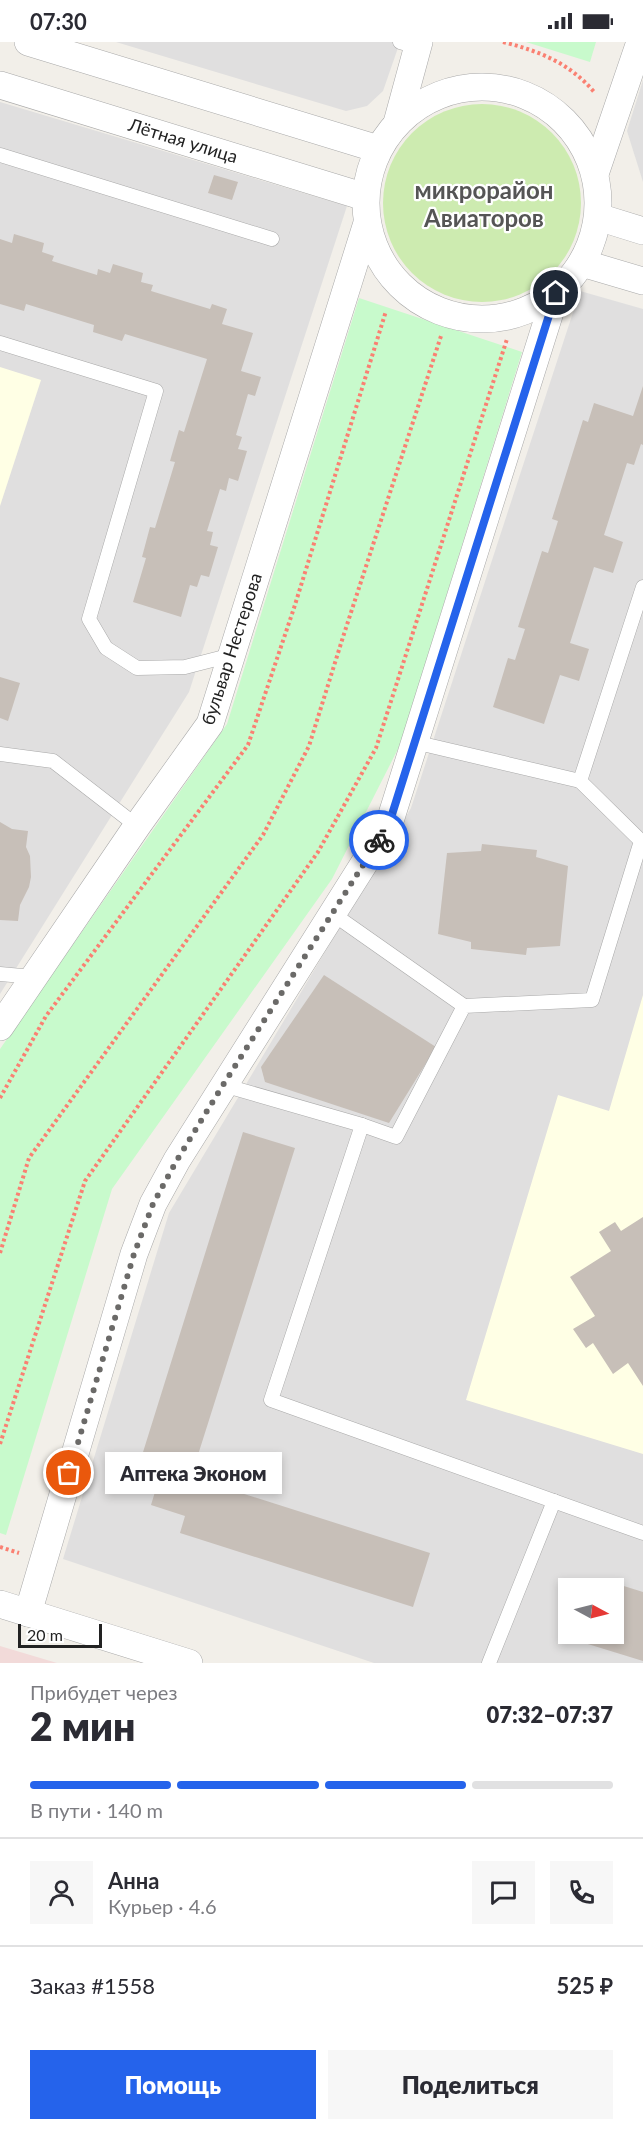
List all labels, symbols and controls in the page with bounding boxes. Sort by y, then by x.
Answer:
text: 07:30 [30,8,87,35]
street label: Лётная улица [125,113,241,167]
district label: микрорайон Авиаторов [415,175,553,232]
pin [530,267,581,318]
icon: home [539,276,572,309]
street label: бульвар Нестерова [196,570,266,727]
courier [349,810,409,870]
icon: bike [363,824,396,857]
pin [43,1447,94,1498]
callout: Аптека Эконом [105,1452,282,1494]
icon: bag [52,1456,85,1489]
text: Аптека Эконом [120,1461,267,1485]
north arrow [558,1578,624,1644]
map controls [558,1578,624,1644]
scale bar [18,1621,102,1648]
text: 20 m [27,1625,63,1644]
text: Прибудет через [30,1680,177,1704]
text: 07:32–07:37 [487,1701,613,1728]
text: 2 мин [30,1703,135,1749]
text: В пути · 140 m [30,1798,163,1822]
button: person [30,1861,93,1924]
button: chat [472,1861,535,1924]
button: phone [550,1861,613,1924]
text: Анна [108,1867,159,1894]
text: Курьер · 4.6 [108,1894,217,1918]
text: Заказ #1558 [30,1972,155,1999]
text: 525 ₽ [557,1972,613,1999]
button: Помощь [30,2050,316,2119]
button: Поделиться [328,2050,613,2119]

